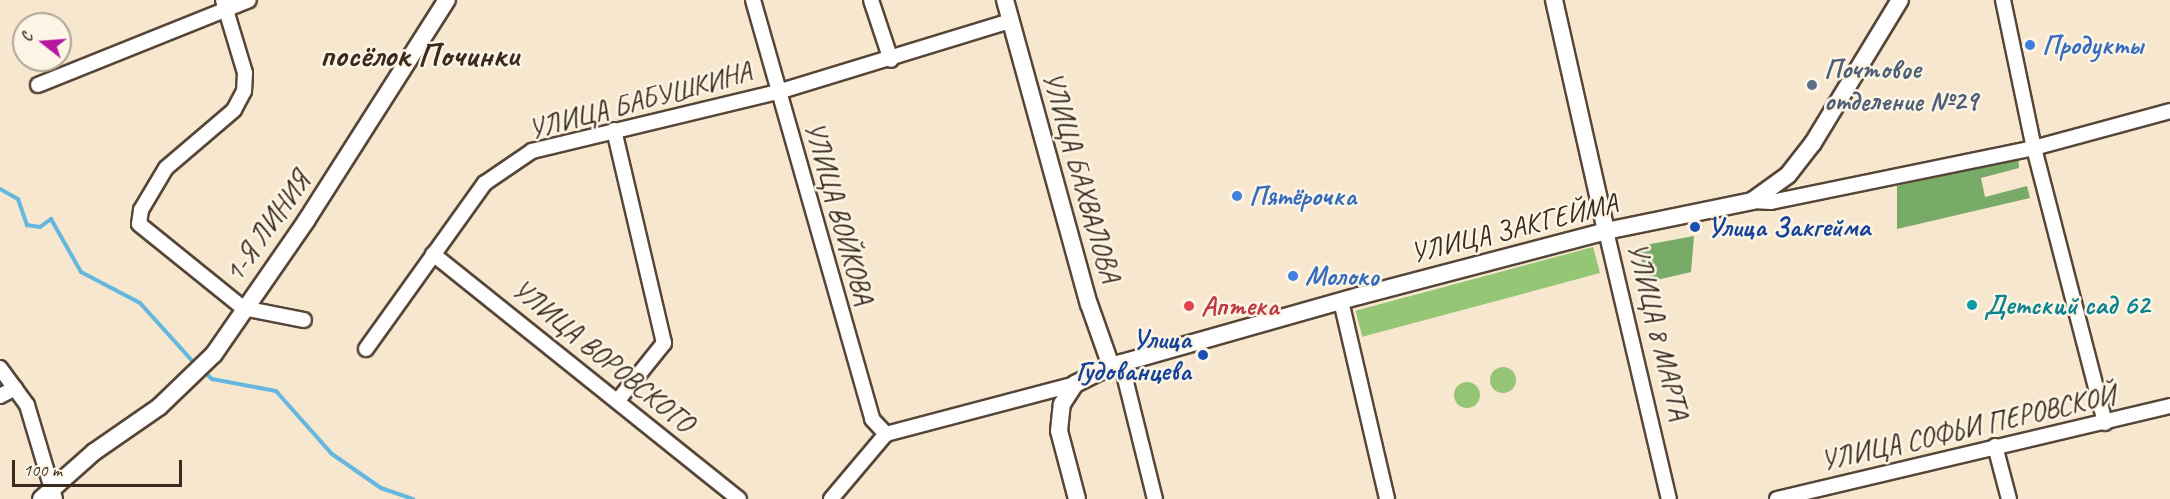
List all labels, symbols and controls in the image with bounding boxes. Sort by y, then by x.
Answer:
north arrow [12,12,72,72]
place label: Продукты [2042,28,2143,62]
text: С [16,31,37,44]
district label: посёлок Починки [318,35,520,75]
marker: Продукты [2023,38,2037,52]
place label: Почтовое отделение №29 [1824,52,1978,118]
street label: УЛИЦА БАБУШКИНА [525,55,755,147]
street label: УЛИЦА БАХВАЛОВА [1035,68,1127,286]
marker: Почтовое отделение №29 [1805,78,1819,92]
street label: УЛИЦА ВОЙКОВА [797,118,881,308]
street label: 1-Я ЛИНИЯ [217,166,317,288]
place label: Пятёрочка [1249,179,1356,213]
street label: УЛИЦА ЗАКГЕЙМА [1407,186,1621,270]
marker: Пятёрочка [1230,189,1244,203]
place label: Улица Закгейма [1707,210,1871,244]
marker: Улица Закгейма [1688,220,1702,234]
street label: УЛИЦА 8 МАРТА [1620,239,1696,423]
place label: Молоко [1305,259,1379,293]
marker: Молоко [1286,269,1300,283]
street label: УЛИЦА ВОРОВСКОГО [505,272,701,440]
place label: Детский сад 62 [1984,288,2149,322]
place label: Аптека [1201,289,1279,323]
marker: Детский сад 62 [1965,298,1979,312]
marker: Аптека [1182,299,1196,313]
place label: Улица Гудованцева [1076,322,1191,388]
marker: Улица Гудованцева [1196,348,1210,362]
street label: УЛИЦА СОФЬИ ПЕРОВСКОЙ [1815,377,2121,479]
scale bar [15,448,184,486]
text: 100 m [23,459,62,481]

